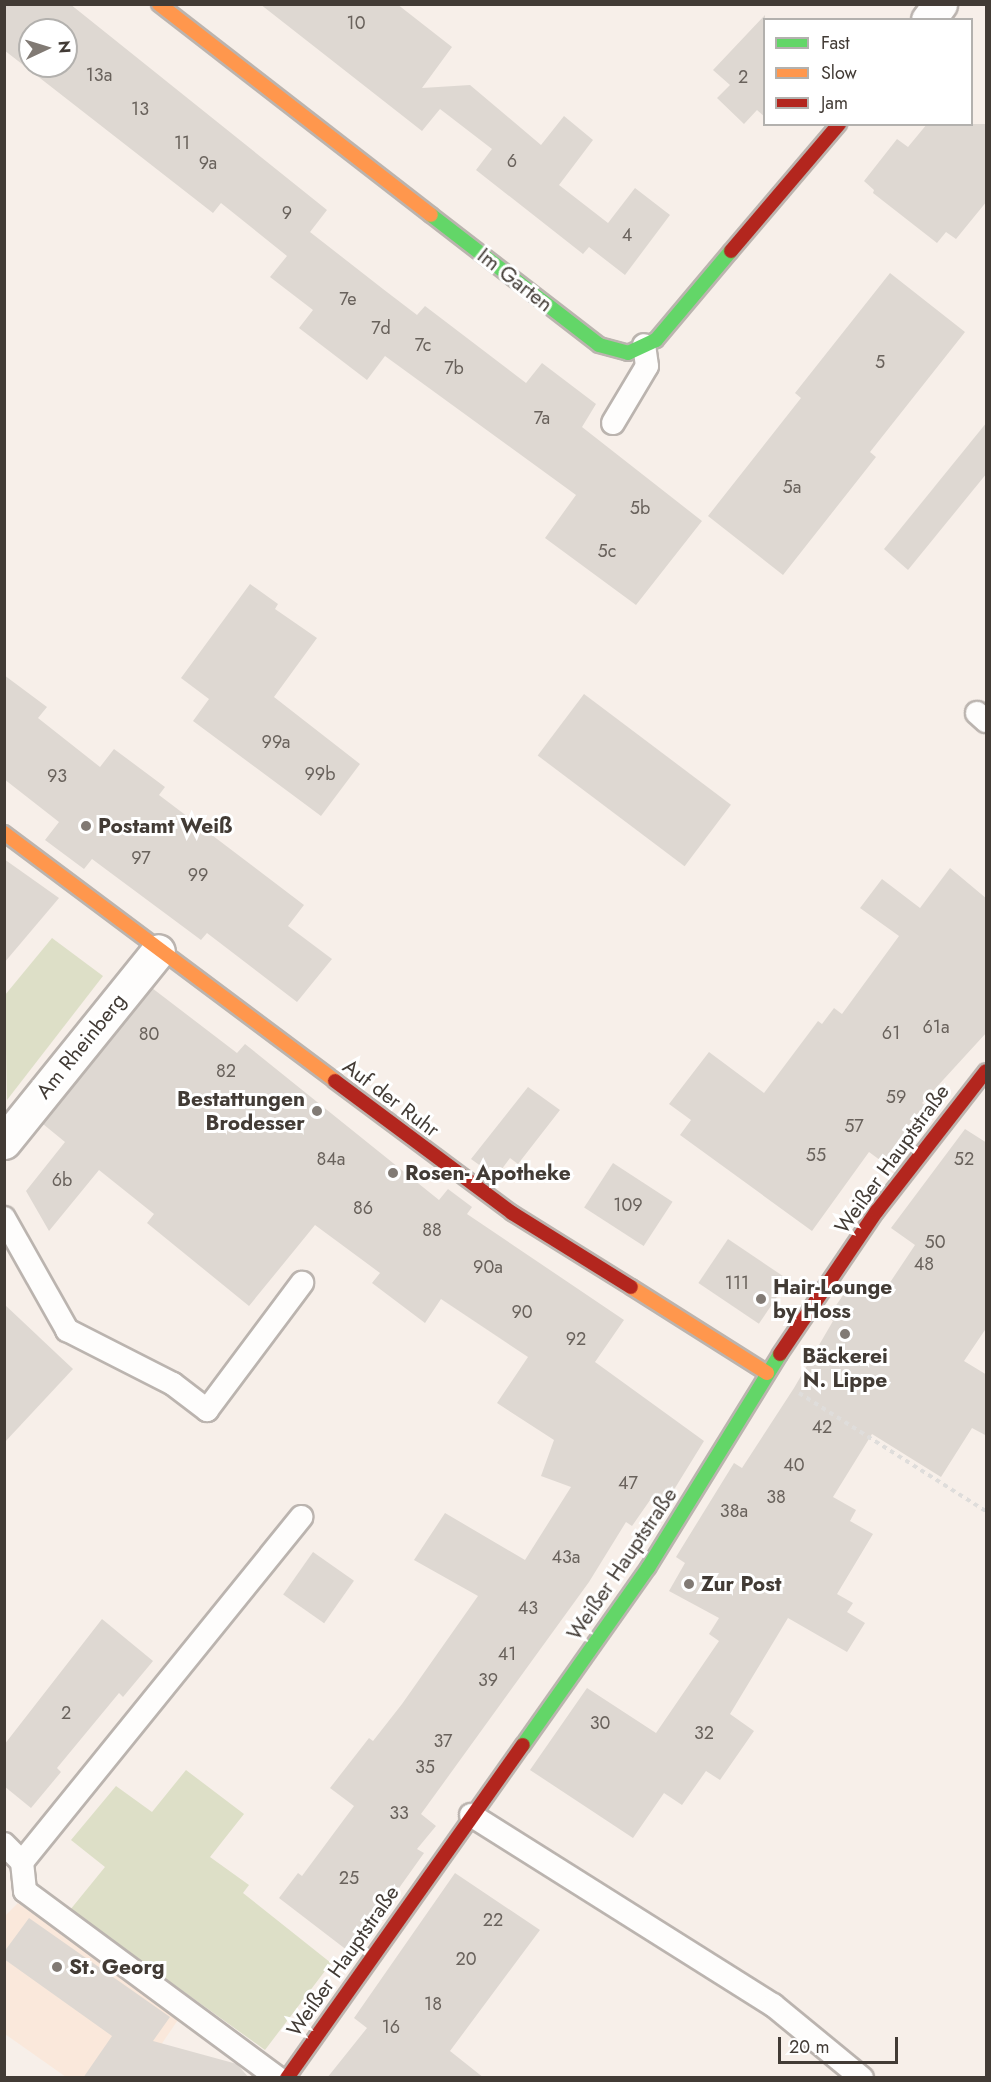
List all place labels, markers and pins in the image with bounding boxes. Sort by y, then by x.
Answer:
place label: Postamt Weiß [98,813,232,839]
marker: Postamt Weiß [79,819,93,833]
place label: Bestattungen Brodesser [177,1086,305,1136]
marker: Bestattungen Brodesser [310,1104,324,1118]
place label: Rosen- Apotheke [405,1160,571,1186]
marker: Rosen- Apotheke [386,1166,400,1180]
place label: Hair-Lounge by Hoss [773,1274,892,1324]
marker: Hair-Lounge by Hoss [754,1292,768,1306]
marker: Bäckerei N. Lippe [838,1327,852,1341]
place label: Bäckerei N. Lippe [802,1343,888,1393]
place label: Zur Post [701,1571,781,1597]
marker: Zur Post [682,1577,696,1591]
place label: St. Georg [69,1954,165,1980]
marker: St. Georg [50,1960,64,1974]

